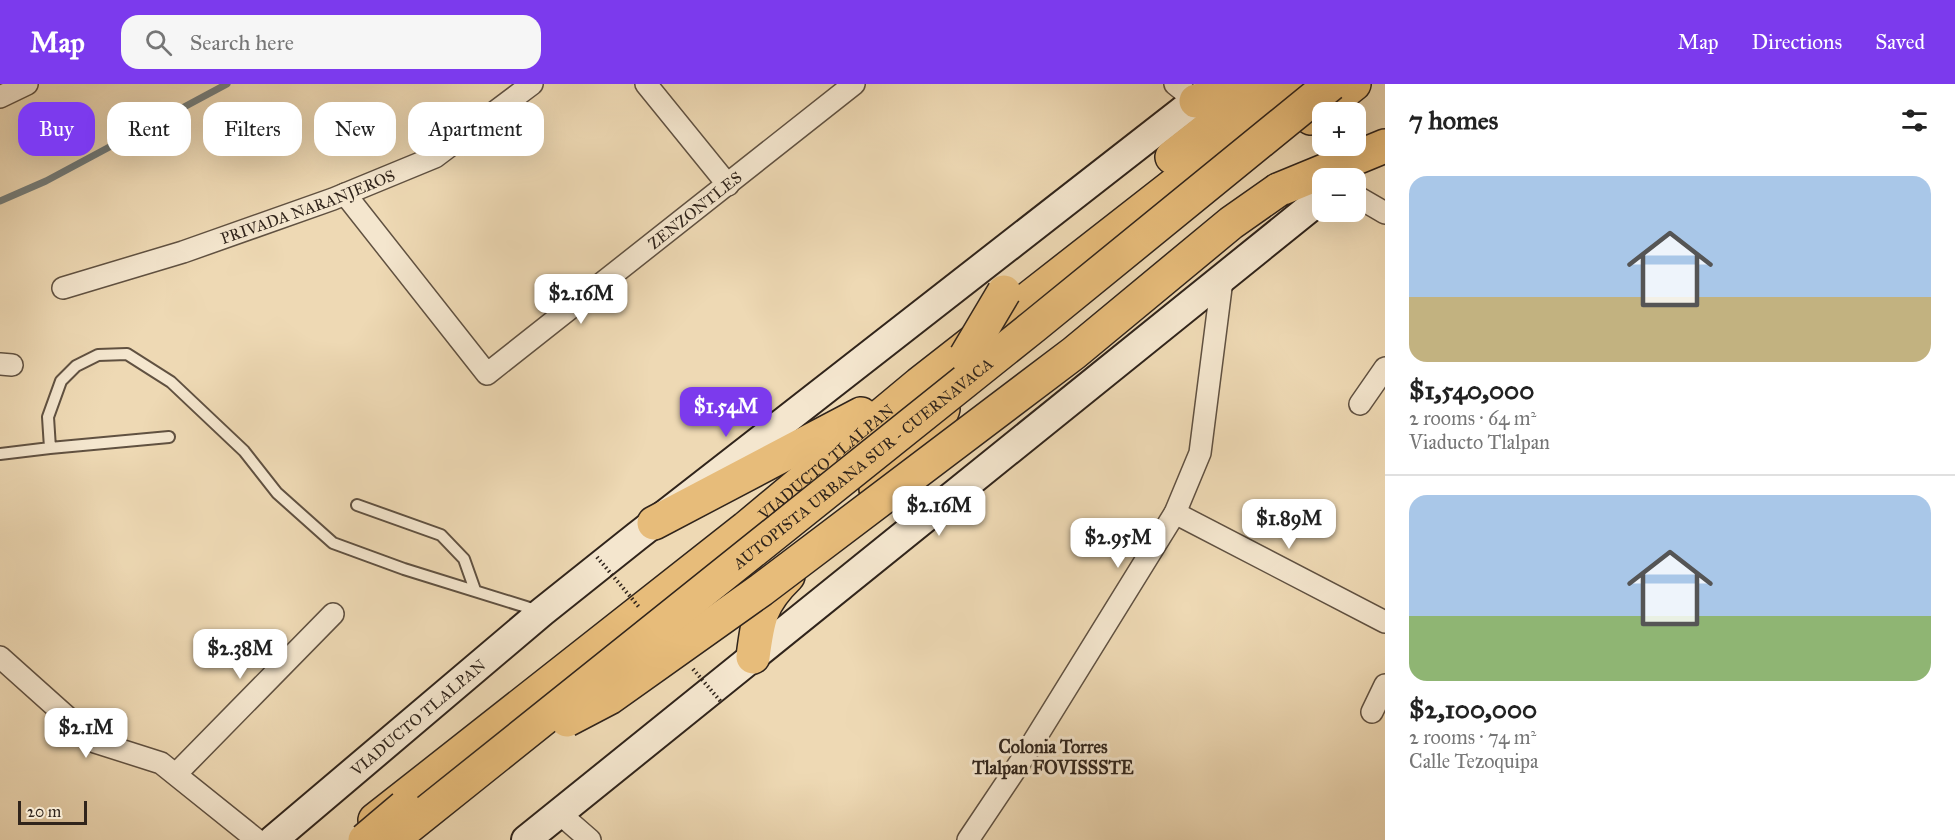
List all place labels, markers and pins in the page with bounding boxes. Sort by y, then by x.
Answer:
pin: $2.16M [532,274,630,325]
pin: $1.54M [677,387,775,438]
pin: $2.16M [890,486,988,537]
pin: $1.89M [1240,499,1338,550]
pin: $2.95M [1069,518,1167,569]
pin: $2.38M [191,629,289,680]
pin: $2.1M [44,708,128,759]

